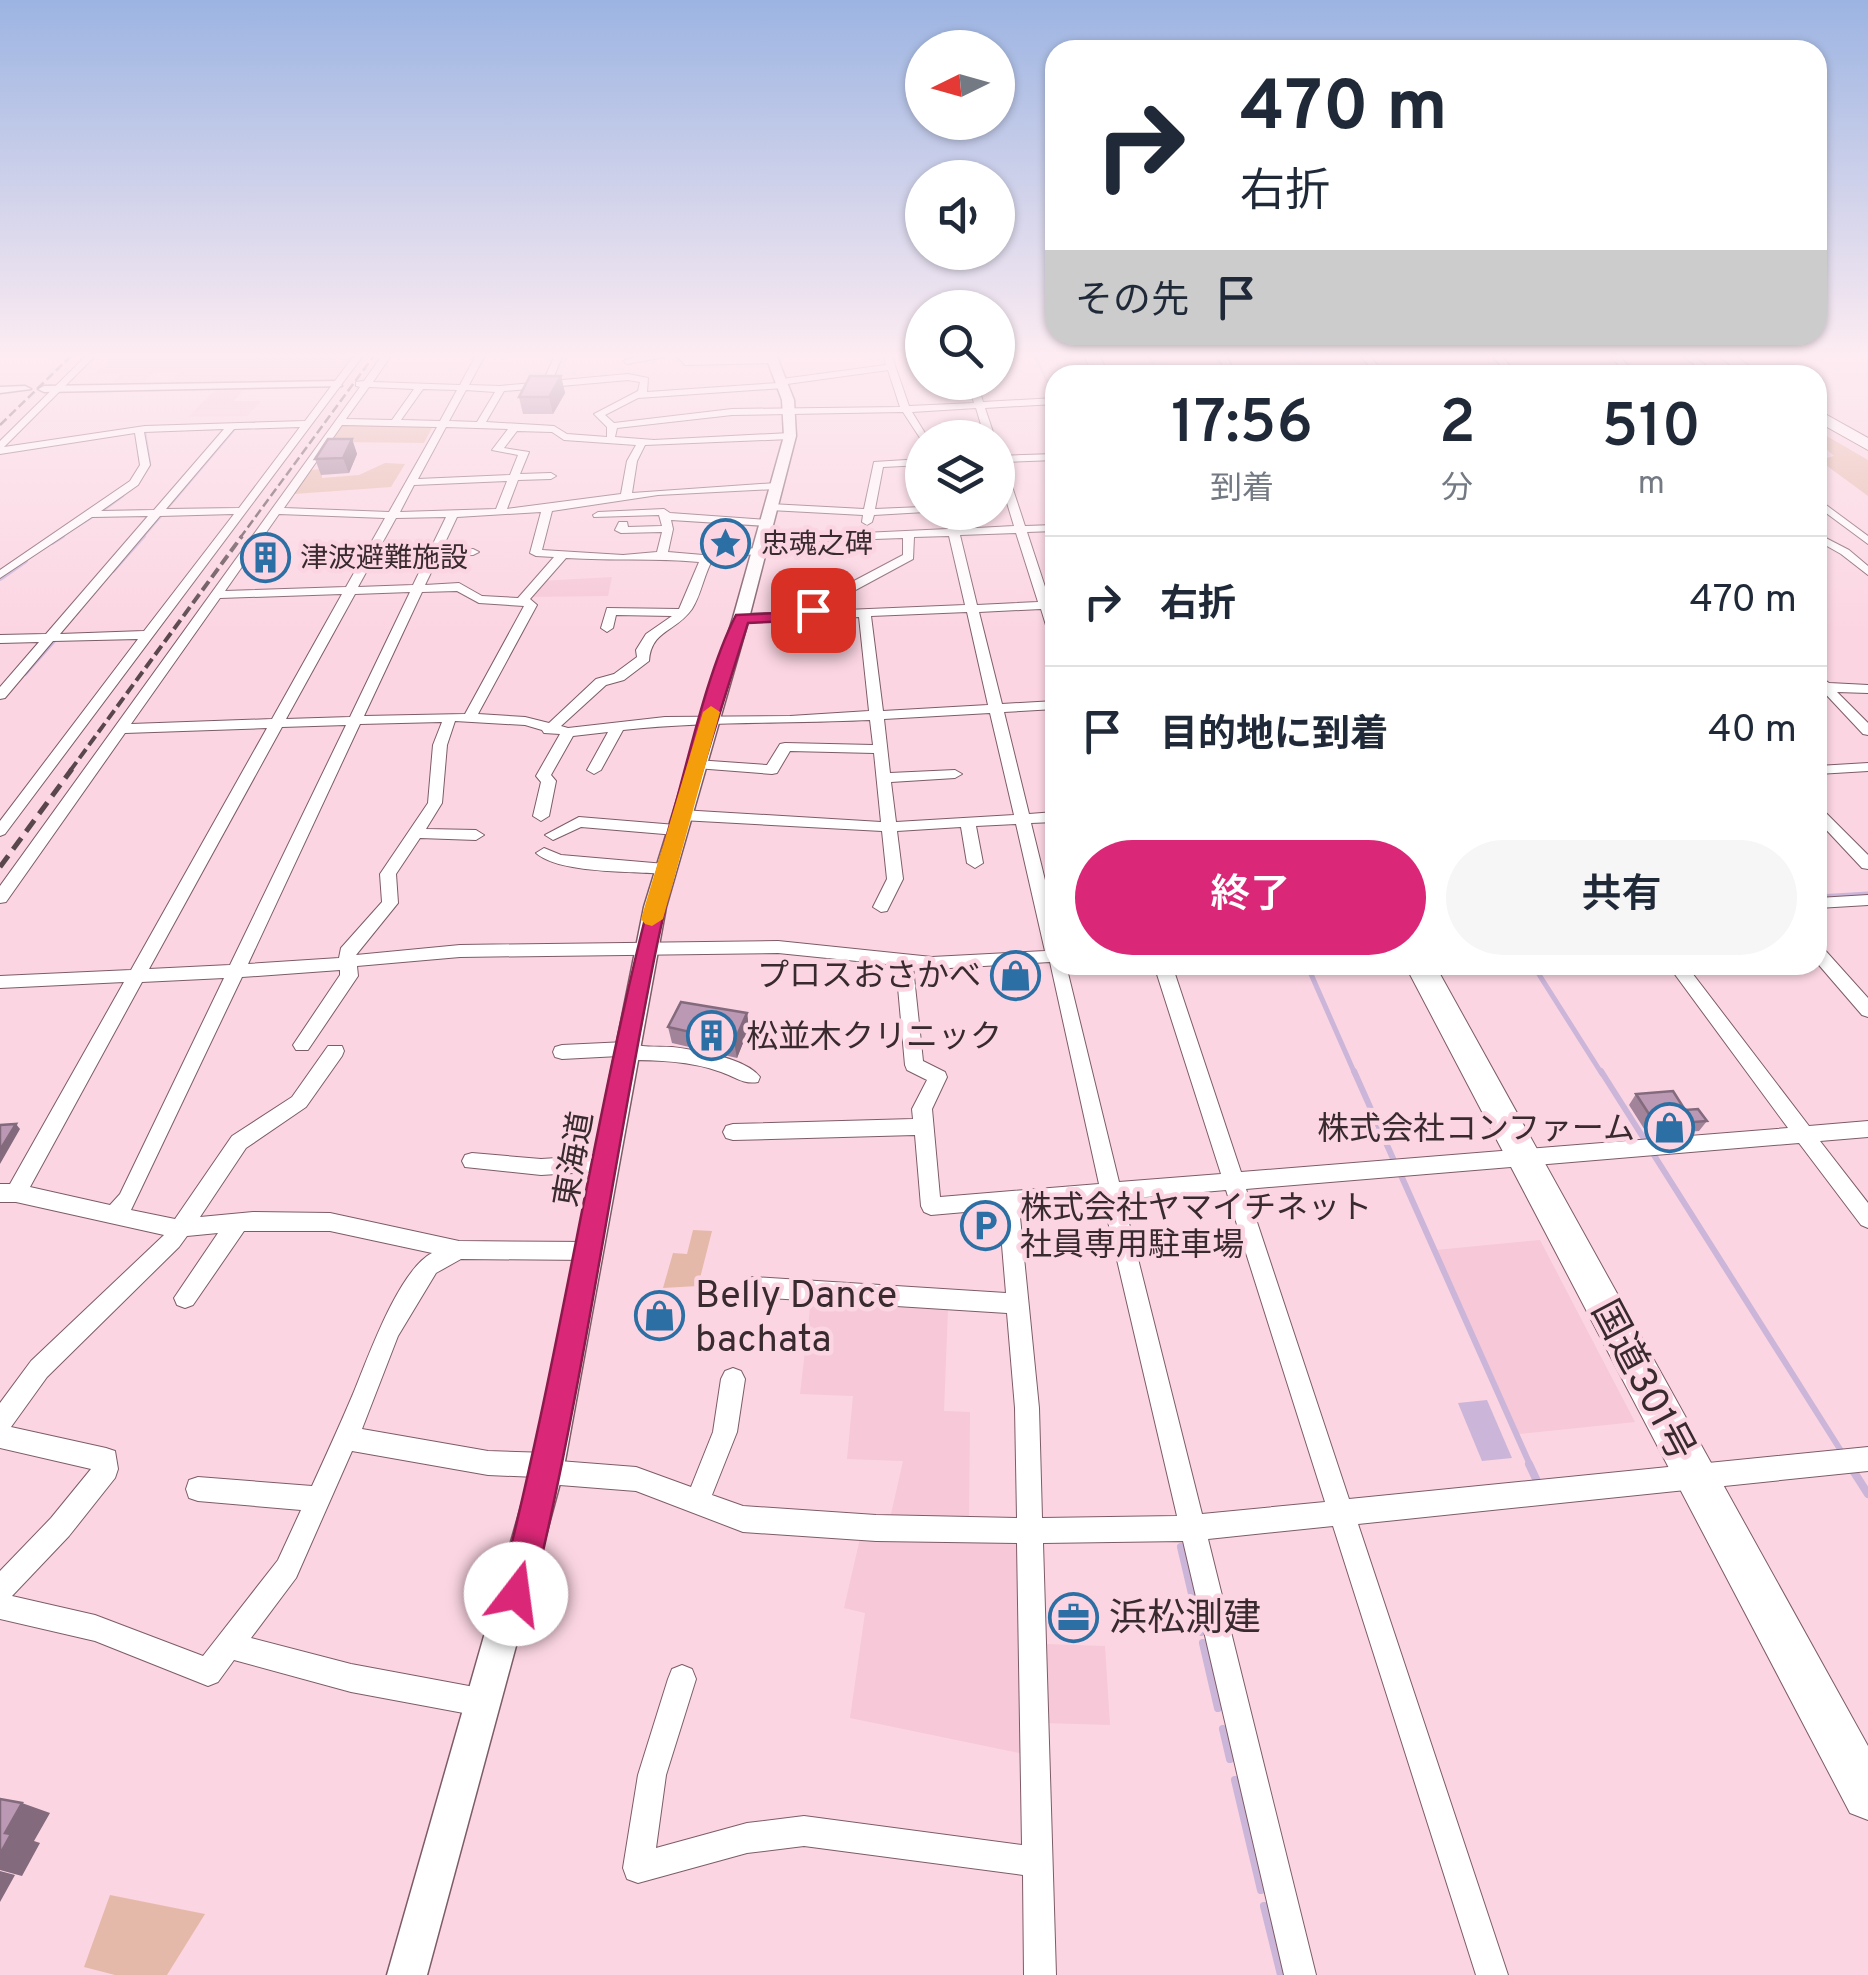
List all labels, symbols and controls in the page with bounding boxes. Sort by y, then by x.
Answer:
north arrow [905,30,1015,140]
map controls [905,30,1015,530]
text: 470 m [1240,66,1448,155]
icon: right [1075,80,1205,210]
button: sound [905,160,1015,270]
text: 右折 [1240,165,1330,222]
icon: arrive [1209,270,1264,325]
text: その先 [1075,278,1189,327]
button: search [905,290,1015,400]
text: 17:56 [1171,388,1313,464]
text: 2 [1439,388,1476,464]
text: 510 [1602,392,1701,468]
button: layers [905,420,1015,530]
text: m [1638,465,1665,505]
text: 到着 [1210,470,1274,510]
text: 分 [1441,470,1473,510]
place icon: 忠魂之碑 [700,517,752,569]
place label: 忠魂之碑 [761,528,873,564]
building icon: 津波避難施設 [239,531,291,583]
place label: 津波避難施設 [300,542,468,578]
pin [771,568,856,653]
icon: right [1075,574,1130,629]
text: 470 m [1690,577,1797,626]
text: 右折 [1160,582,1236,631]
icon: arrive [786,583,841,638]
icon: arrive [1075,704,1130,759]
text: 40 m [1708,707,1797,756]
text: 目的地に到着 [1160,712,1388,761]
button: 終了 [1075,840,1426,955]
button: 共有 [1446,840,1797,955]
shop icon: プロスおさかべ [990,949,1042,1001]
place label: プロスおさかべ [757,958,981,998]
building icon: 松並木クリニック [685,1010,737,1062]
place label: 松並木クリニック [746,1019,1002,1059]
shop icon: 株式会社コンファーム [1644,1102,1696,1154]
street label: 東海道 [548,1109,604,1210]
place label: 株式会社コンファーム [1317,1111,1635,1151]
place label: 株式会社ヤマイチネット 社員専用駐車場 [1020,1190,1372,1267]
parking icon: 株式会社ヤマイチネット 社員専用駐車場 [959,1199,1011,1251]
place label: Belly Dance bachata [695,1273,897,1366]
shop icon: Belly Dance bachata [634,1290,686,1342]
street label: 国道301号 [1578,1293,1704,1470]
position arrow [464,1542,568,1646]
office icon: 浜松測建 [1048,1591,1100,1643]
place label: 浜松測建 [1109,1596,1261,1645]

